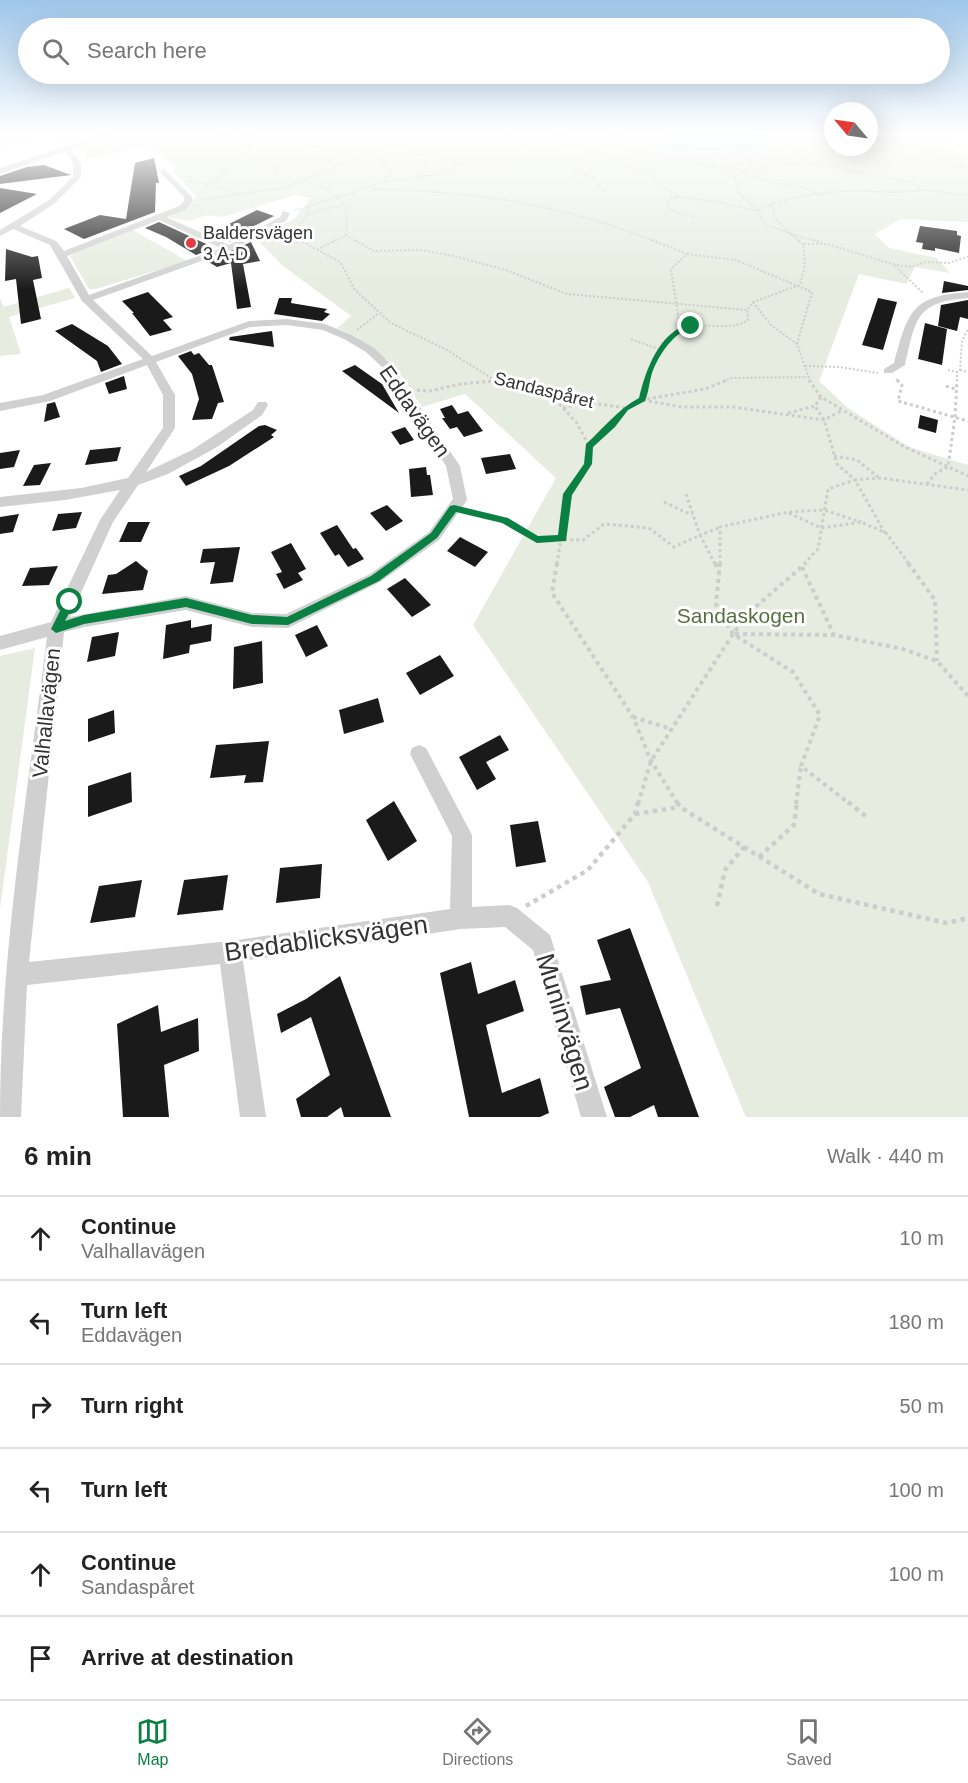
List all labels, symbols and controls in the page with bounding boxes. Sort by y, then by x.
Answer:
search box [18,18,950,84]
icon: search [39,35,72,68]
text: Search here [87,38,207,63]
north arrow [824,102,878,156]
place label: Baldersvägen 3 A-D [203,223,313,264]
marker: Baldersvägen 3 A-D [184,236,198,250]
route end [677,312,703,338]
street label: Eddavägen [375,361,455,461]
street label: Sandaspåret [492,368,596,412]
route start [56,588,82,614]
park label: Sandaskogen [677,604,805,627]
street label: Valhallavägen [28,647,64,779]
street label: Bredablicksvägen [222,909,430,967]
street label: Muninvägen [530,950,600,1094]
text: 6 min [24,1141,92,1171]
text: Walk · 440 m [827,1145,944,1167]
text: Continue [81,1214,176,1239]
icon: ahead [24,1222,57,1255]
text: 10 m [900,1227,944,1249]
text: Valhallavägen [81,1240,205,1262]
text: Turn left [81,1298,167,1323]
icon: left [24,1306,57,1339]
text: 180 m [888,1311,944,1333]
text: Eddavägen [81,1324,182,1346]
icon: right [24,1390,57,1423]
text: Turn right [81,1393,183,1418]
text: 50 m [900,1395,944,1417]
icon: left [24,1474,57,1507]
text: Turn left [81,1477,167,1502]
text: 100 m [888,1479,944,1501]
text: Continue [81,1550,176,1575]
icon: ahead [24,1558,57,1591]
text: 100 m [888,1563,944,1585]
text: Sandaspåret [81,1576,194,1598]
icon: arrive [24,1642,57,1675]
text: Arrive at destination [81,1645,294,1670]
tab: Map [136,1715,169,1769]
tab: Directions [442,1715,513,1769]
tab: Saved [786,1715,832,1769]

